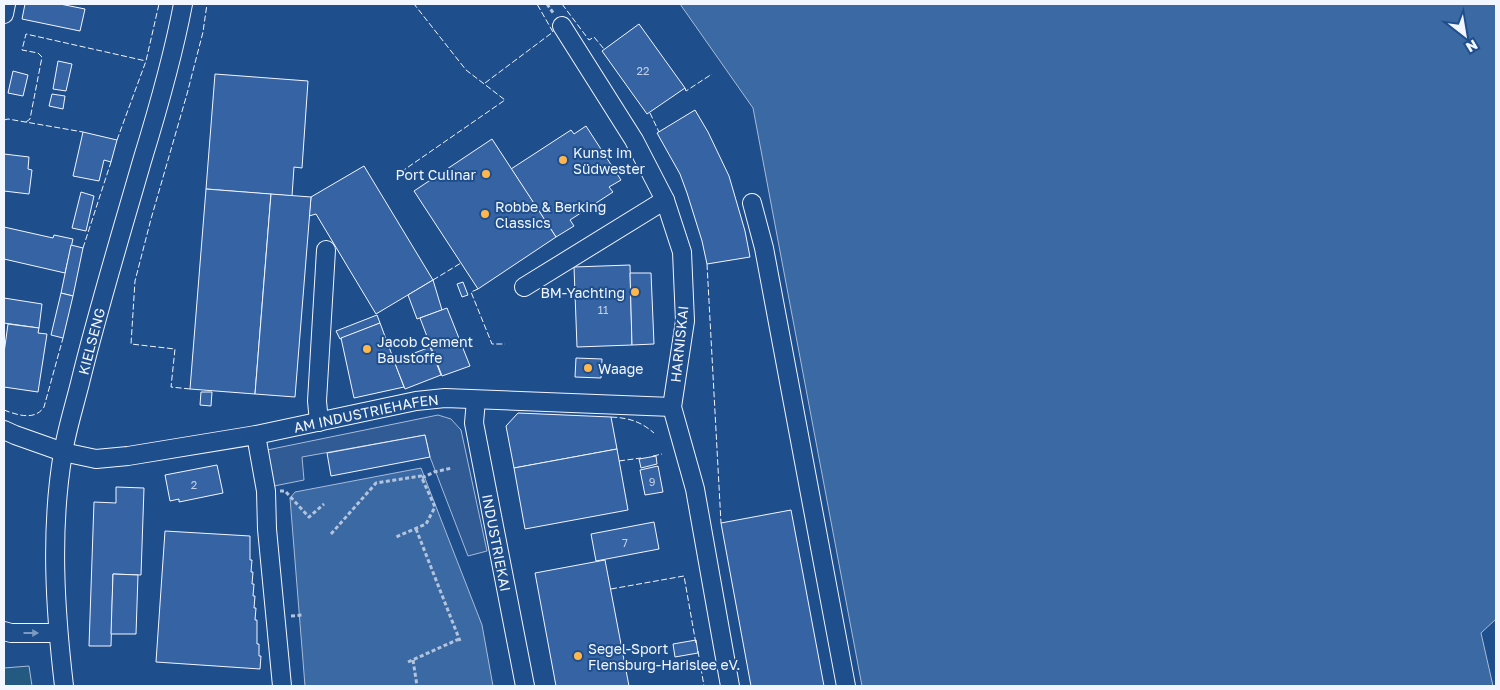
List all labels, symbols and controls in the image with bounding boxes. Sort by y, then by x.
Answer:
north arrow [1440,10,1490,60]
text: N [1463,37,1481,57]
house number: 22 [637,64,649,77]
place label: Kunst im Südwester [573,144,645,177]
marker: Kunst im Südwester [557,154,569,166]
place label: Port Culinar [396,166,477,183]
marker: Port Culinar [480,168,492,180]
place label: Robbe & Berking Classics [495,198,606,231]
marker: Robbe & Berking Classics [479,208,491,220]
place label: BM-Yachting [540,284,625,301]
marker: BM-Yachting [629,286,641,298]
house number: 11 [598,303,608,316]
street label: HARNISKAI [667,305,691,383]
street label: KIELSENG [74,306,108,376]
place label: Jacob Cement Baustoffe [377,333,473,366]
marker: Jacob Cement Baustoffe [361,343,373,355]
place label: Waage [598,360,643,377]
marker: Waage [582,362,594,374]
street label: AM INDUSTRIEHAFEN [292,390,439,435]
house number: 9 [649,475,655,488]
house number: 2 [191,478,197,491]
street label: INDUSTRIEKAI [479,493,515,593]
house number: 7 [622,536,628,549]
one-way arrow [23,629,39,637]
place label: Segel-Sport Flensburg-Harislee eV. [588,640,741,673]
marker: Segel-Sport Flensburg-Harislee eV. [572,650,584,662]

